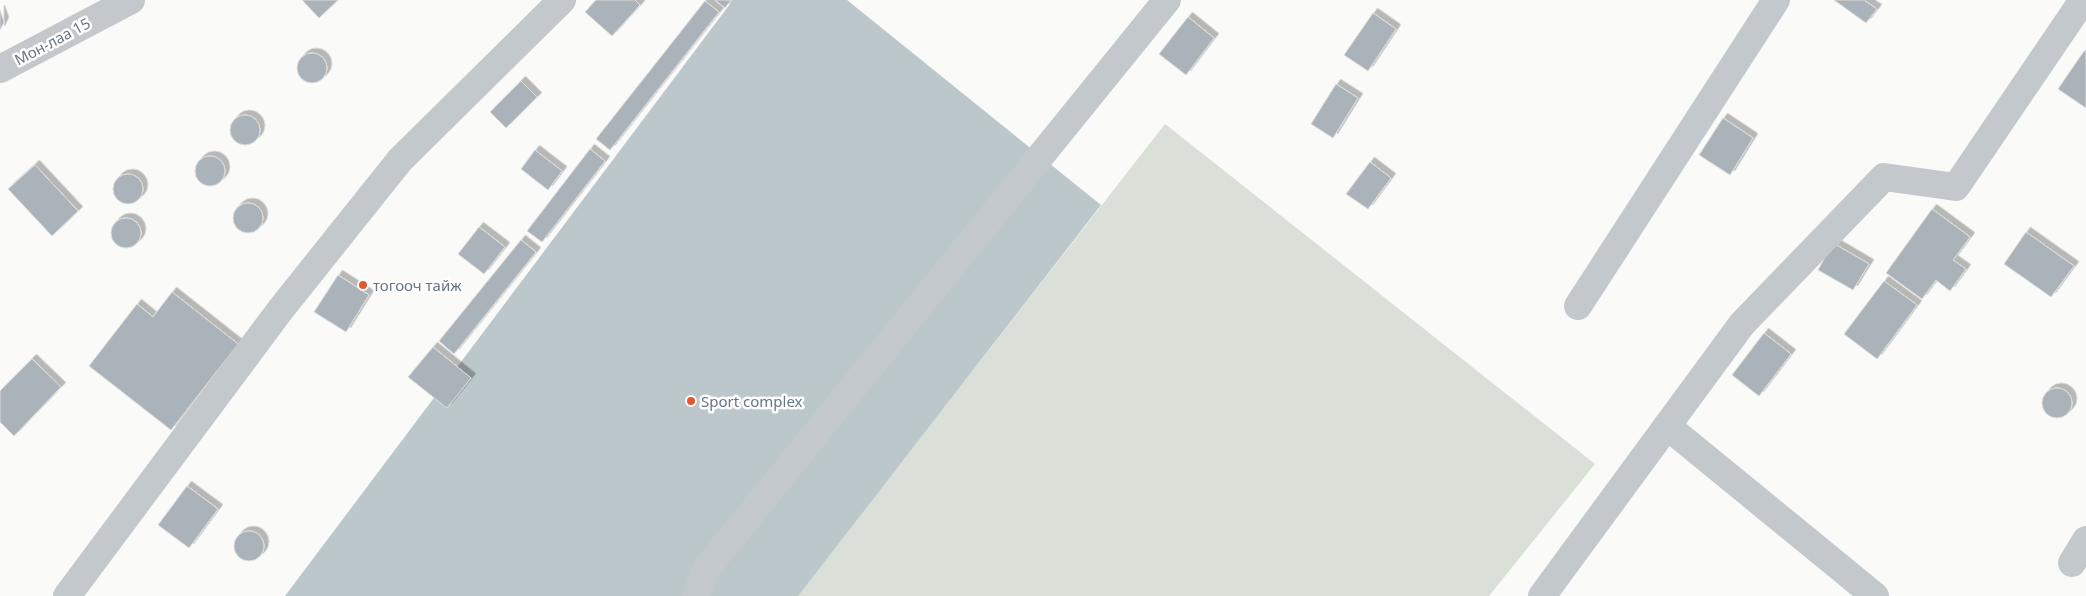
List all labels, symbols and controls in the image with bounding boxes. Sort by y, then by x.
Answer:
street label: Мон-лаа 15 [11,13,93,69]
place label: тогооч тайж [373,275,462,295]
marker: тогооч тайж [357,279,369,291]
place label: Sport complex [701,391,803,411]
marker: Sport complex [685,395,697,407]

